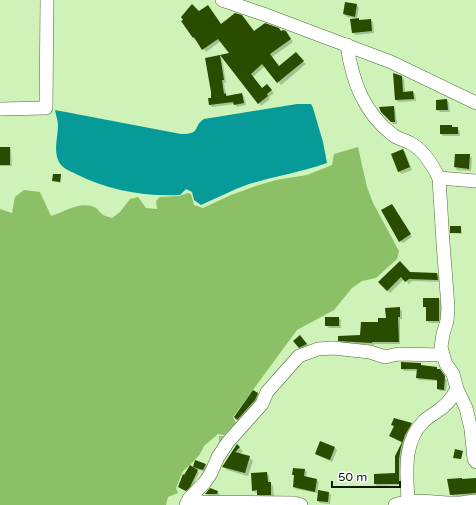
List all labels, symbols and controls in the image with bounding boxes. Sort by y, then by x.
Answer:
scale bar [332,463,400,489]
text: 50 m [338,470,367,484]

